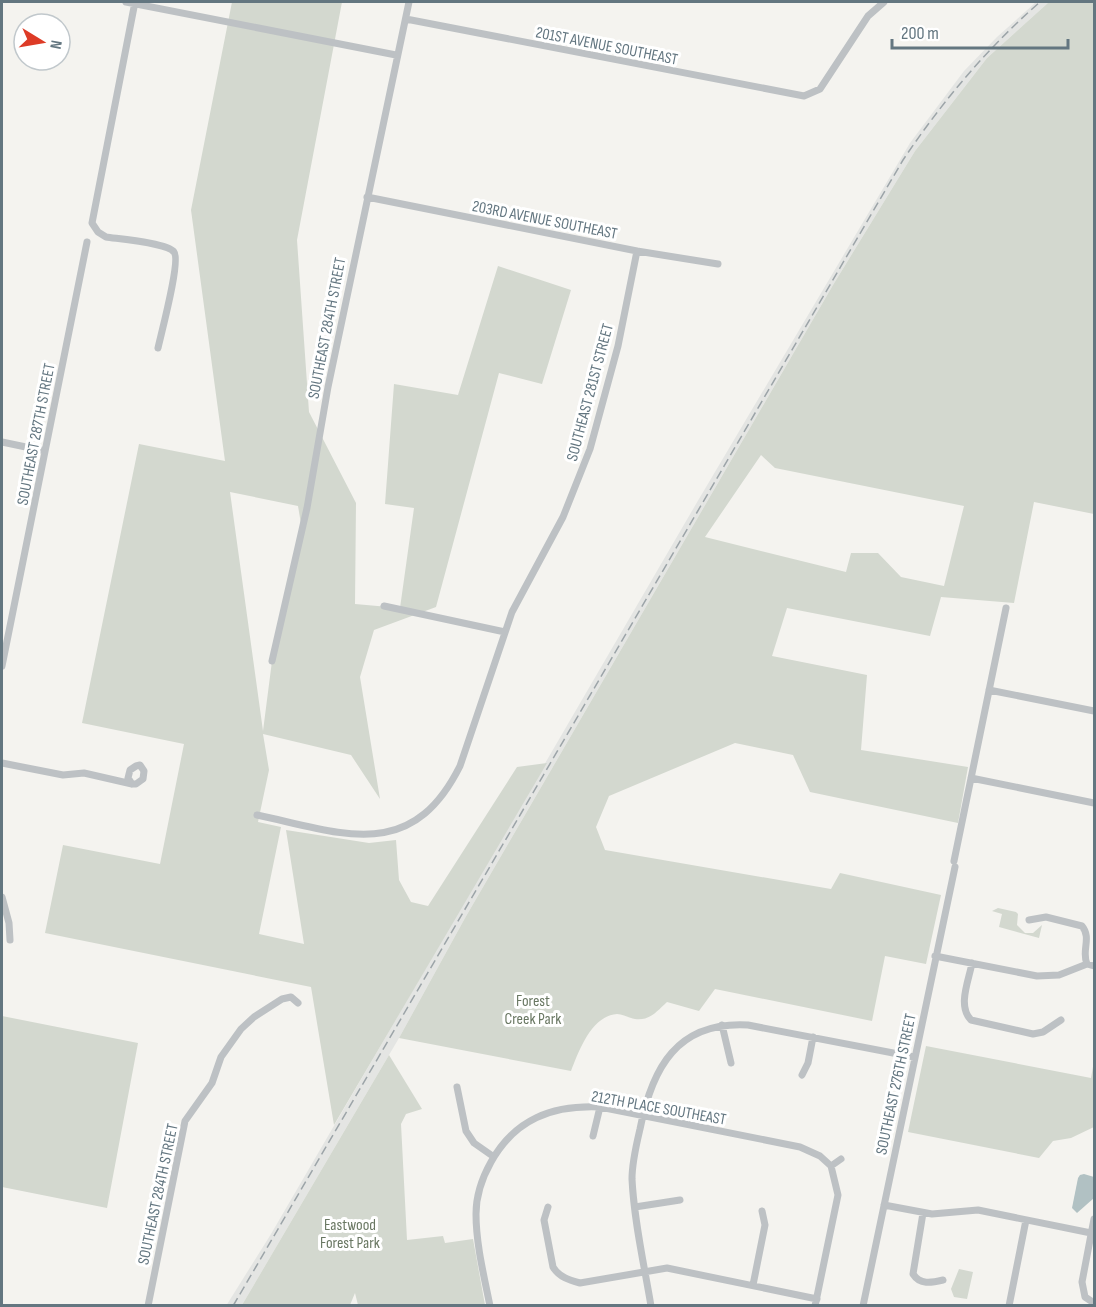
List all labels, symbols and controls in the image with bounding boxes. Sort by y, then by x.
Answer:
north arrow [12,12,72,72]
scale bar [892,12,1068,50]
street label: 201ST AVENUE SOUTHEAST [534,23,680,70]
text: 200 m [901,23,939,44]
text: N [45,39,65,51]
street label: 203RD AVENUE SOUTHEAST [471,197,619,244]
street label: SOUTHEAST 284TH STREET [304,256,351,401]
street label: SOUTHEAST 281ST STREET [563,321,618,463]
street label: SOUTHEAST 287TH STREET [13,361,60,507]
park label: Forest Creek Park [505,992,561,1029]
street label: SOUTHEAST 276TH STREET [872,1012,921,1157]
street label: 212TH PLACE SOUTHEAST [590,1087,728,1130]
street label: SOUTHEAST 284TH STREET [134,1122,183,1267]
park label: Eastwood Forest Park [320,1216,380,1253]

